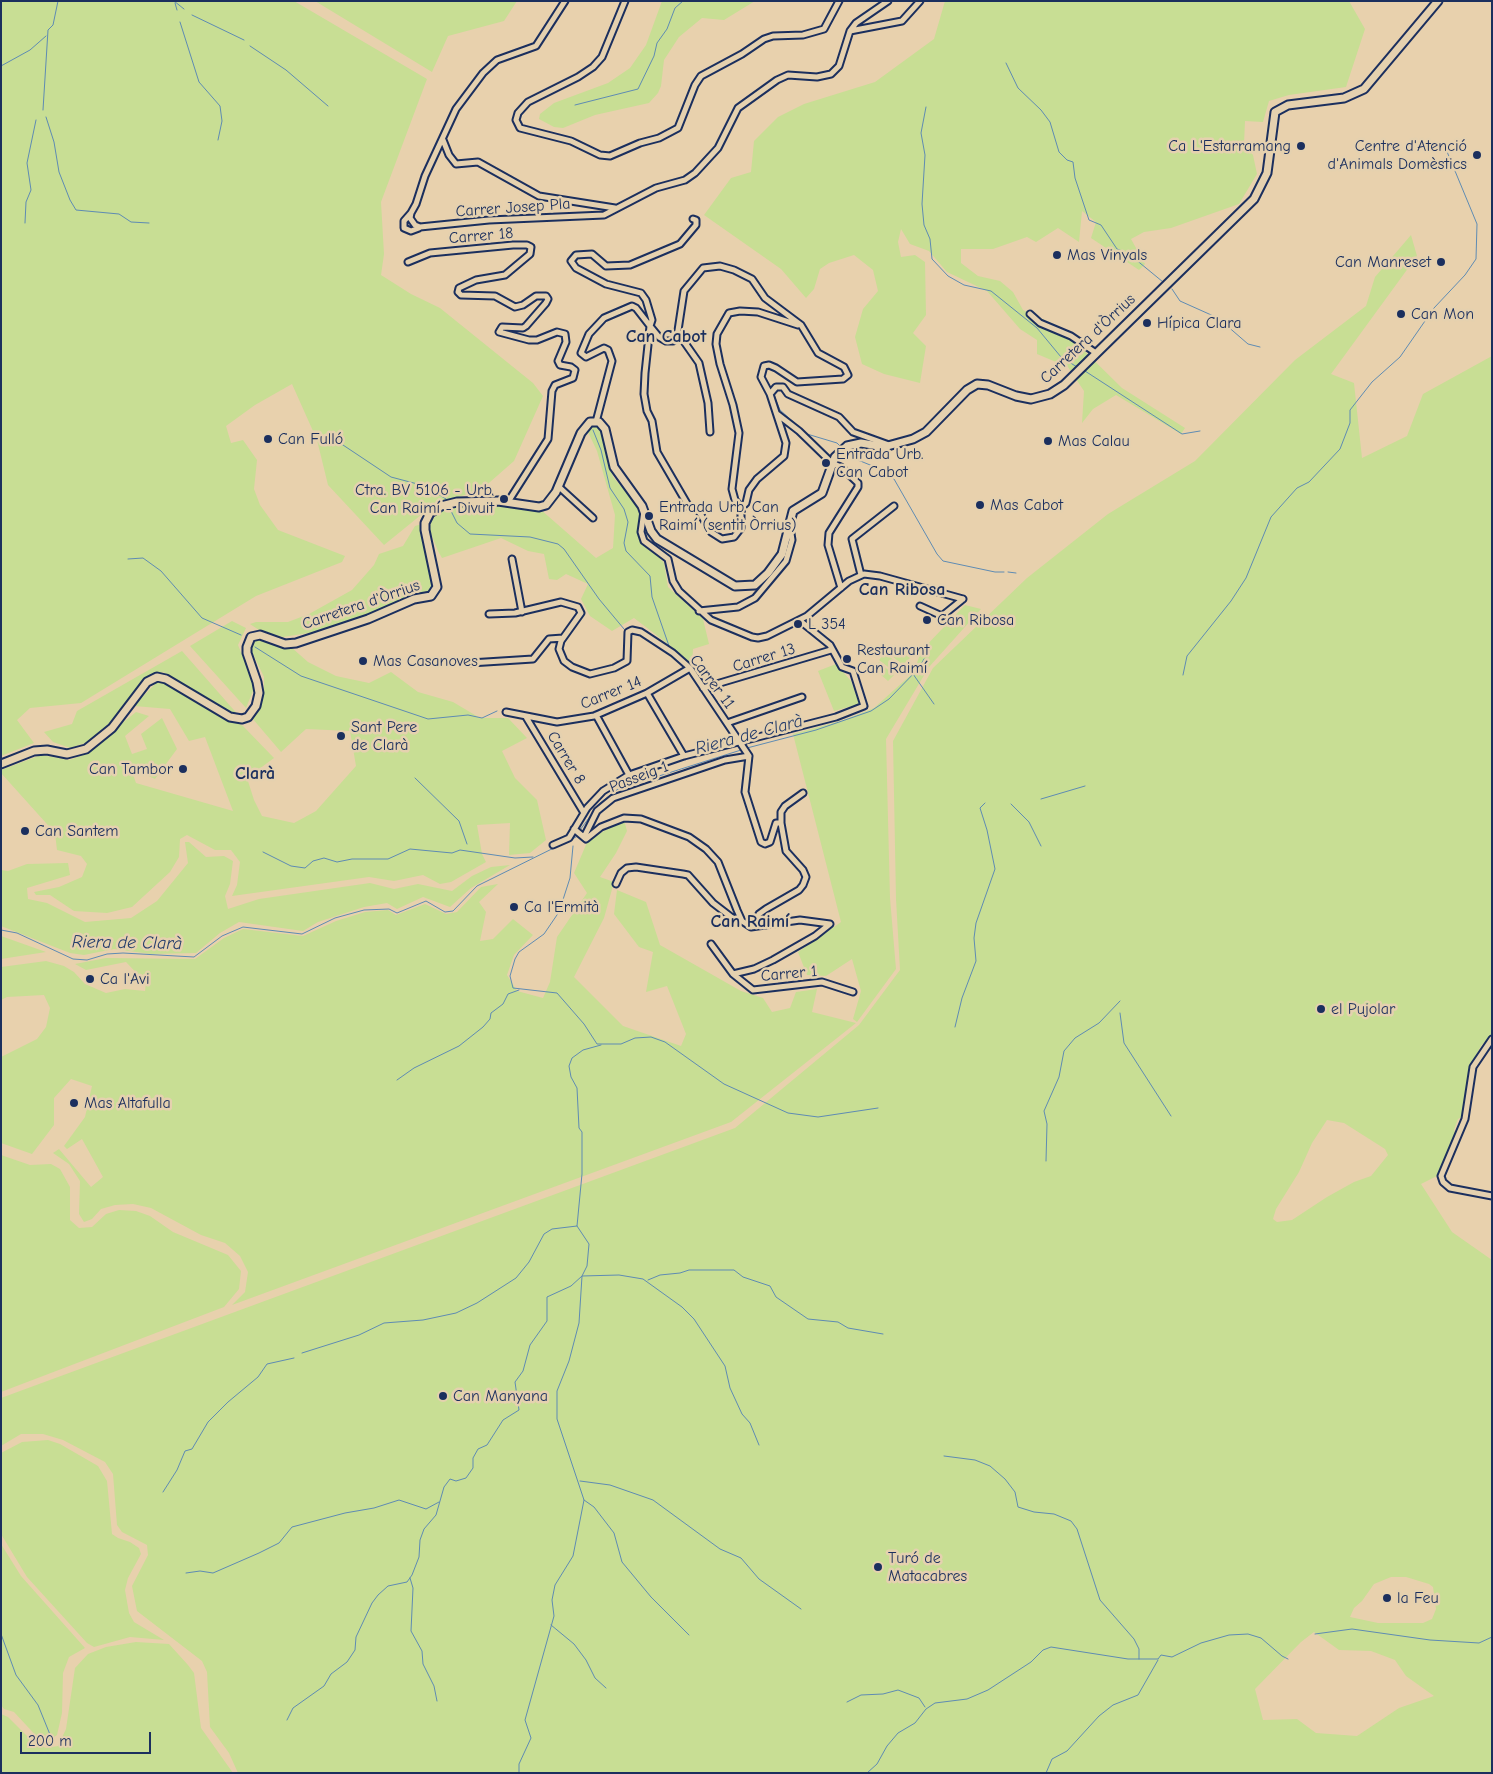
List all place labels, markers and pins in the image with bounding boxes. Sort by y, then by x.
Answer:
place label: Ca L'Estarramang [1168,136,1291,156]
place label: Centre d'Atenció d'Animals Domèstics [1328,136,1467,174]
marker: Ca L'Estarramang [1295,140,1307,152]
marker: Centre d'Atenció d'Animals Domèstics [1471,149,1483,161]
place label: Mas Vinyals [1067,245,1147,265]
marker: Mas Vinyals [1051,249,1063,261]
place label: Can Manreset [1335,252,1431,272]
marker: Can Manreset [1435,256,1447,268]
place label: Can Mon [1411,304,1474,324]
marker: Can Mon [1395,308,1407,320]
place label: Hípica Clara [1157,313,1242,333]
marker: Hípica Clara [1141,317,1153,329]
place label: Can Fulló [278,429,343,449]
place label: Mas Calau [1058,431,1130,451]
marker: Can Fulló [262,433,274,445]
marker: Mas Calau [1042,435,1054,447]
place label: Entrada Urb. Can Cabot [836,444,923,482]
marker: Entrada Urb. Can Cabot [820,457,832,469]
place label: Ctra. BV 5106 - Urb. Can Raimí - Divuit [355,480,494,518]
marker: Ctra. BV 5106 - Urb. Can Raimí - Divuit [498,493,510,505]
place label: Mas Cabot [990,495,1063,515]
place label: Entrada Urb. Can Raimí (sentit Òrrius) [659,497,797,535]
marker: Mas Cabot [974,499,986,511]
marker: Entrada Urb. Can Raimí (sentit Òrrius) [643,510,655,522]
place label: Can Ribosa [937,610,1014,630]
place label: L 354 [808,614,846,634]
marker: Can Ribosa [921,614,933,626]
marker: L 354 [792,618,804,630]
place label: Restaurant Can Raimí [857,640,929,678]
place label: Mas Casanoves [373,651,478,671]
marker: Restaurant Can Raimí [841,653,853,665]
marker: Mas Casanoves [357,655,369,667]
place label: Sant Pere de Clarà [351,717,417,755]
marker: Sant Pere de Clarà [335,730,347,742]
place label: Can Tambor [89,759,173,779]
marker: Can Tambor [177,763,189,775]
place label: Can Santem [35,821,119,841]
marker: Can Santem [19,825,31,837]
place label: Ca l'Ermità [524,897,599,917]
marker: Ca l'Ermità [508,901,520,913]
place label: Ca l'Avi [100,969,150,989]
marker: Ca l'Avi [84,973,96,985]
place label: el Pujolar [1331,999,1395,1019]
marker: el Pujolar [1315,1003,1327,1015]
place label: Mas Altafulla [84,1093,171,1113]
marker: Mas Altafulla [68,1097,80,1109]
place label: Can Manyana [453,1386,548,1406]
marker: Can Manyana [437,1390,449,1402]
place label: Turó de Matacabres [888,1548,967,1586]
marker: Turó de Matacabres [872,1561,884,1573]
place label: la Feu [1397,1588,1439,1608]
marker: la Feu [1381,1592,1393,1604]

